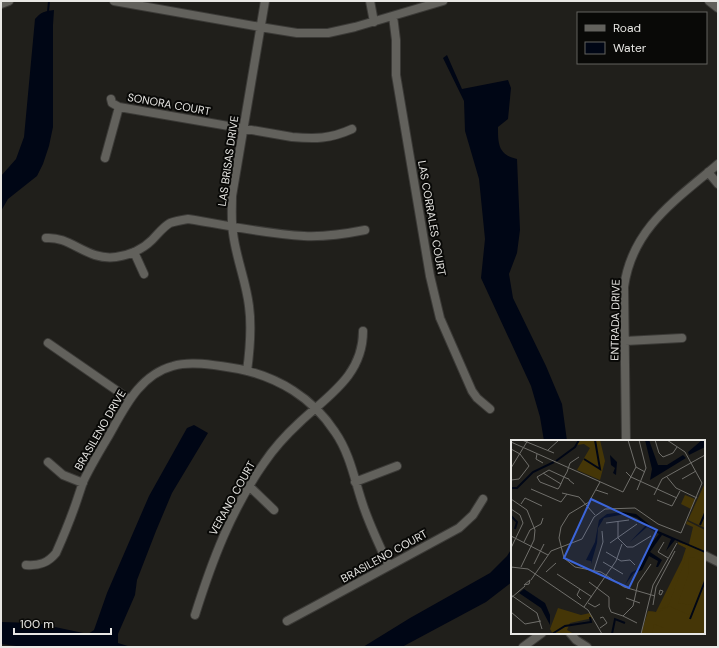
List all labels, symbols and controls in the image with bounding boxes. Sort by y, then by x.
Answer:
legend [577,12,707,64]
text: Road [613,20,641,36]
text: Water [613,40,647,56]
street label: SONORA COURT [126,90,212,118]
street label: LAS BRISAS DRIVE [215,115,241,207]
street label: LAS CORRALES COURT [415,159,449,277]
street label: ENTRADA DRIVE [607,279,623,361]
street label: BRASILENO DRIVE [71,387,129,473]
inset map [511,440,705,634]
street label: VERANO COURT [206,458,258,538]
street label: BRASILENO COURT [338,526,430,586]
scale bar [14,610,111,636]
text: 100 m [20,616,54,632]

